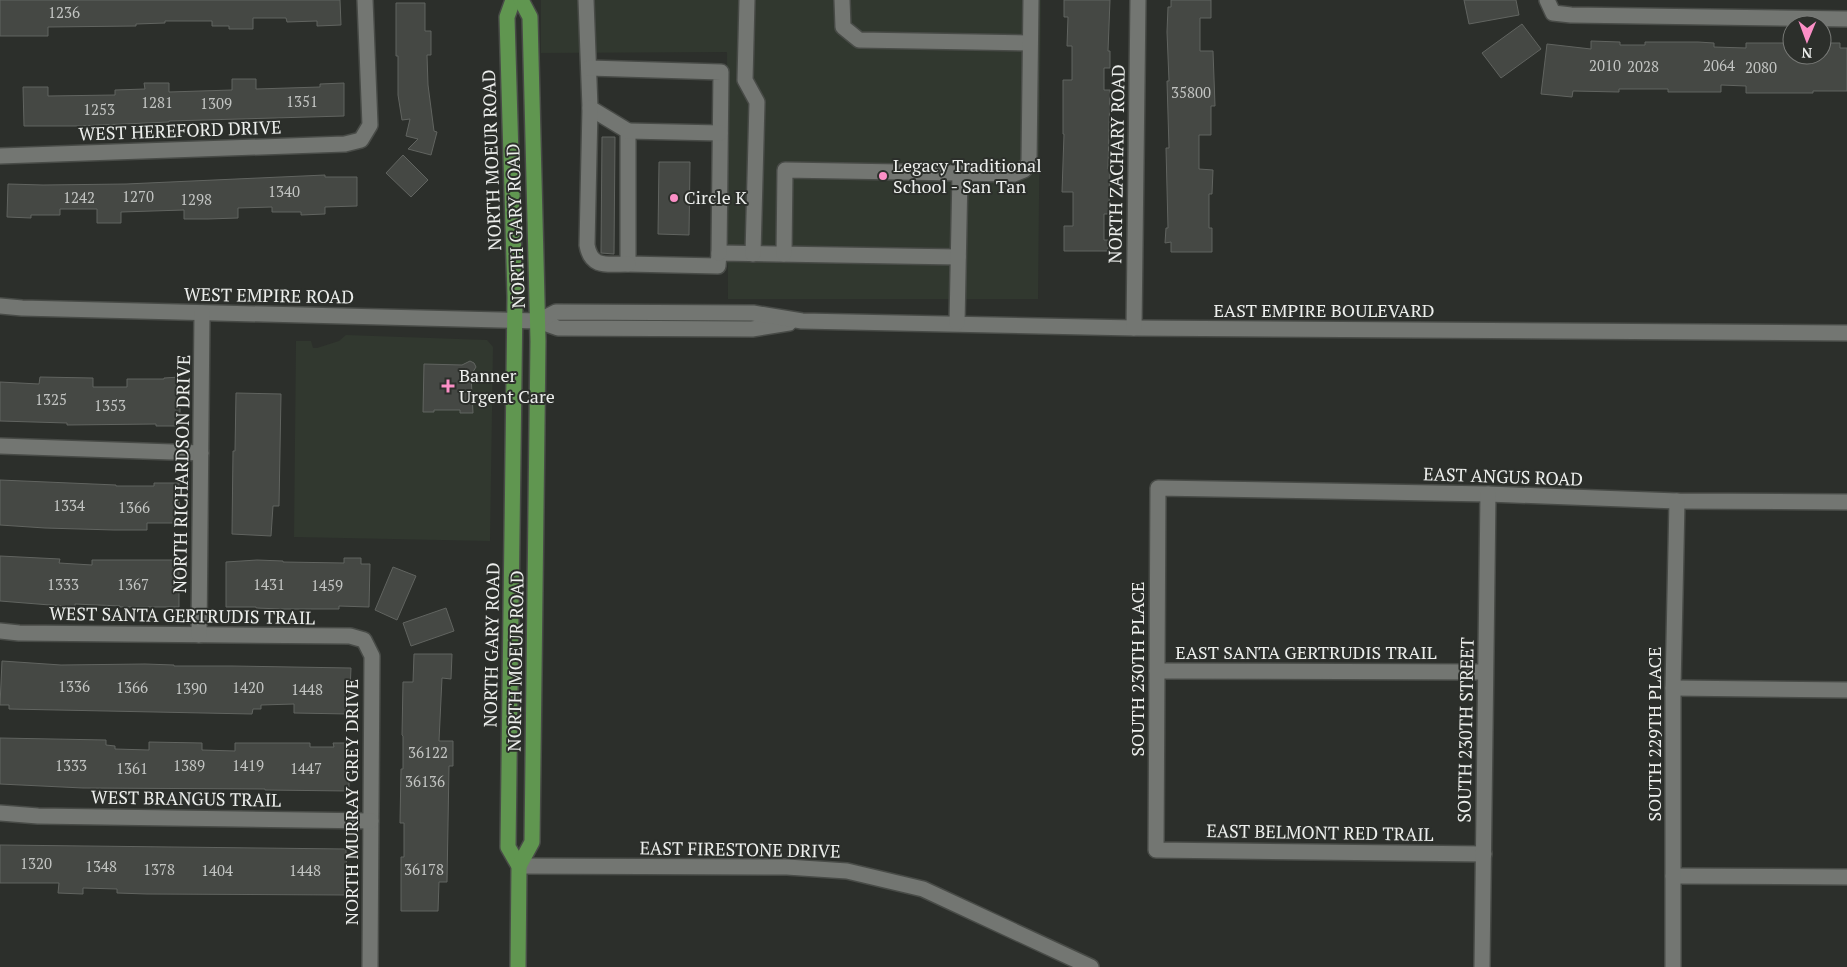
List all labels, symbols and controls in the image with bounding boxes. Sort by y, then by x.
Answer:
house number: 1236 [48,2,80,22]
north arrow [1782,15,1832,65]
text: N [1801,44,1812,63]
house number: 2010 [1589,55,1621,75]
house number: 2064 [1703,55,1735,75]
house number: 2028 [1627,56,1659,76]
house number: 2080 [1745,57,1777,77]
street label: NORTH ZACHARY ROAD [1102,64,1130,264]
street label: NORTH MOEUR ROAD [476,69,506,251]
house number: 35800 [1171,82,1211,102]
house number: 1351 [286,91,318,111]
house number: 1281 [141,92,173,112]
house number: 1309 [200,93,232,113]
house number: 1253 [83,99,115,119]
street label: WEST HEREFORD DRIVE [78,114,282,146]
street label: NORTH GARY ROAD [500,143,530,309]
place label: Legacy Traditional School - San Tan [893,153,1042,198]
marker: Legacy Traditional School - San Tan [877,170,889,182]
house number: 1340 [268,181,300,201]
place label: Circle K [684,185,747,209]
house number: 1270 [122,186,154,206]
house number: 1242 [63,187,95,207]
house number: 1298 [180,189,212,209]
marker: Circle K [668,192,680,204]
street label: WEST EMPIRE ROAD [184,282,354,308]
street label: EAST EMPIRE BOULEVARD [1213,298,1435,322]
street label: NORTH RICHARDSON DRIVE [167,355,195,593]
place label: Banner Urgent Care [459,363,555,408]
marker: Banner Urgent Care [441,379,455,393]
house number: 1325 [35,389,67,409]
house number: 1353 [94,395,126,415]
street label: EAST ANGUS ROAD [1423,461,1583,491]
house number: 1334 [53,495,85,515]
house number: 1366 [118,497,150,517]
street label: NORTH GARY ROAD [478,562,504,728]
street label: NORTH MOEUR ROAD [501,570,529,752]
house number: 1333 [47,574,79,594]
house number: 1367 [117,574,149,594]
house number: 1431 [253,574,285,594]
house number: 1459 [311,575,343,595]
street label: SOUTH 230TH PLACE [1125,581,1149,757]
street label: WEST SANTA GERTRUDIS TRAIL [49,601,315,629]
street label: SOUTH 230TH STREET [1451,637,1479,823]
street label: EAST SANTA GERTRUDIS TRAIL [1175,640,1437,664]
street label: SOUTH 229TH PLACE [1642,646,1666,822]
house number: 1336 [58,676,90,696]
house number: 1366 [116,677,148,697]
house number: 1420 [232,677,264,697]
house number: 1390 [175,678,207,698]
house number: 1448 [291,679,323,699]
street label: NORTH MURRAY GREY DRIVE [339,679,363,925]
house number: 36122 [408,742,448,762]
house number: 1333 [55,755,87,775]
house number: 1389 [173,755,205,775]
house number: 1419 [232,755,264,775]
house number: 1361 [116,758,148,778]
house number: 1447 [290,758,322,778]
house number: 36136 [405,771,445,791]
street label: WEST BRANGUS TRAIL [91,784,281,812]
street label: EAST BELMONT RED TRAIL [1206,818,1434,846]
street label: EAST FIRESTONE DRIVE [639,835,841,863]
house number: 1320 [20,853,52,873]
house number: 1348 [85,856,117,876]
house number: 1378 [143,859,175,879]
house number: 36178 [404,859,444,879]
house number: 1404 [201,860,233,880]
house number: 1448 [289,860,321,880]

